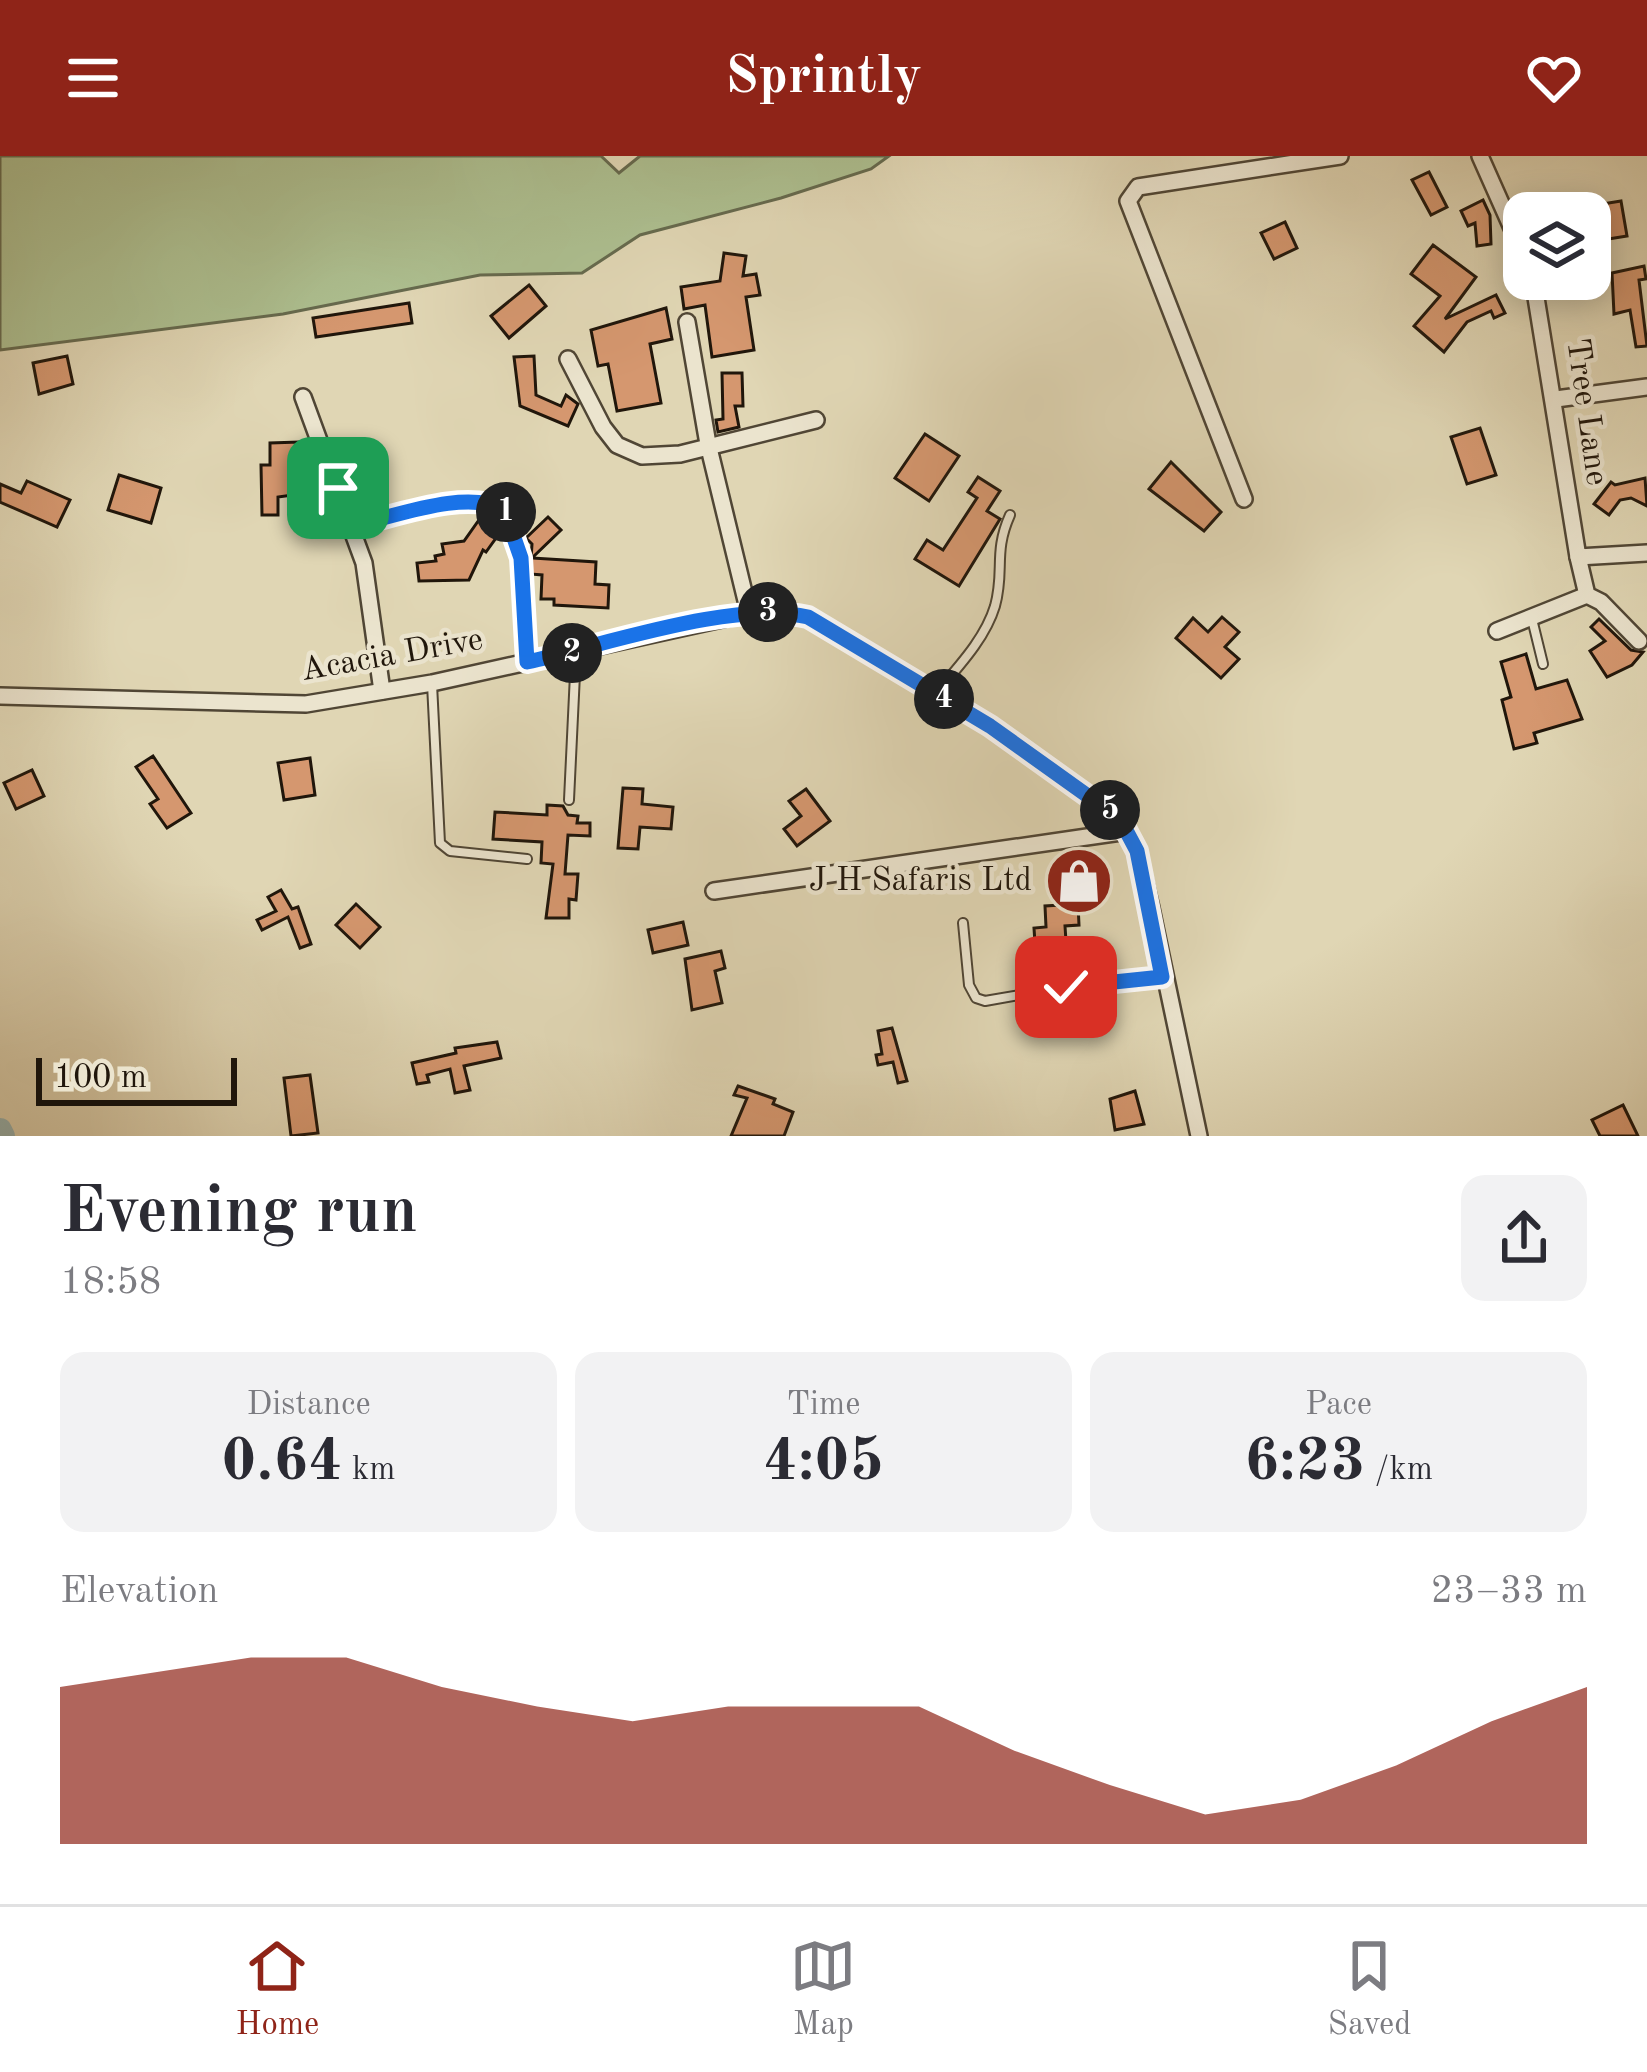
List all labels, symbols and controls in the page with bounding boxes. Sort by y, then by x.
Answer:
icon: menu [60,45,126,111]
icon: heart [1521,45,1587,111]
text: Sprintly [725,51,922,105]
map controls [1503,192,1611,300]
button: layers [1503,192,1611,300]
street label: Tree Lane [1559,336,1613,488]
pin [287,437,389,539]
icon: arrive [305,455,371,521]
pin: 1 [476,482,536,542]
text: 1 [496,495,516,528]
pin: 3 [738,582,798,642]
text: 3 [758,595,778,628]
pin: 2 [542,623,602,683]
street label: Acacia Drive [299,624,485,688]
text: 2 [562,636,582,669]
pin: 4 [914,669,974,729]
text: 4 [934,682,954,715]
pin: 5 [1080,780,1140,840]
text: 5 [1100,793,1120,826]
shop icon: J H Safaris Ltd [1044,846,1114,916]
place label: J H Safaris Ltd [809,865,1032,898]
pin [1015,936,1117,1038]
icon: check [1033,954,1099,1020]
scale bar [36,1052,237,1105]
text: 100 m [54,1062,147,1095]
button: share [1461,1175,1587,1301]
text: Evening run [60,1181,418,1247]
text: 18:58 [60,1263,161,1302]
text: Distance [246,1389,371,1422]
text: Time [787,1389,860,1422]
text: Pace [1305,1389,1372,1422]
text: 0.64 [222,1433,343,1493]
text: 4:05 [763,1433,884,1493]
text: 6:23 [1244,1433,1365,1493]
text: km [343,1454,395,1487]
text: /km [1365,1454,1433,1487]
text: Elevation [60,1572,219,1611]
text: 23–33 m [1430,1572,1587,1611]
tab: Home [236,1933,319,2046]
tab: Map [790,1933,856,2046]
tab: Saved [1327,1933,1411,2046]

